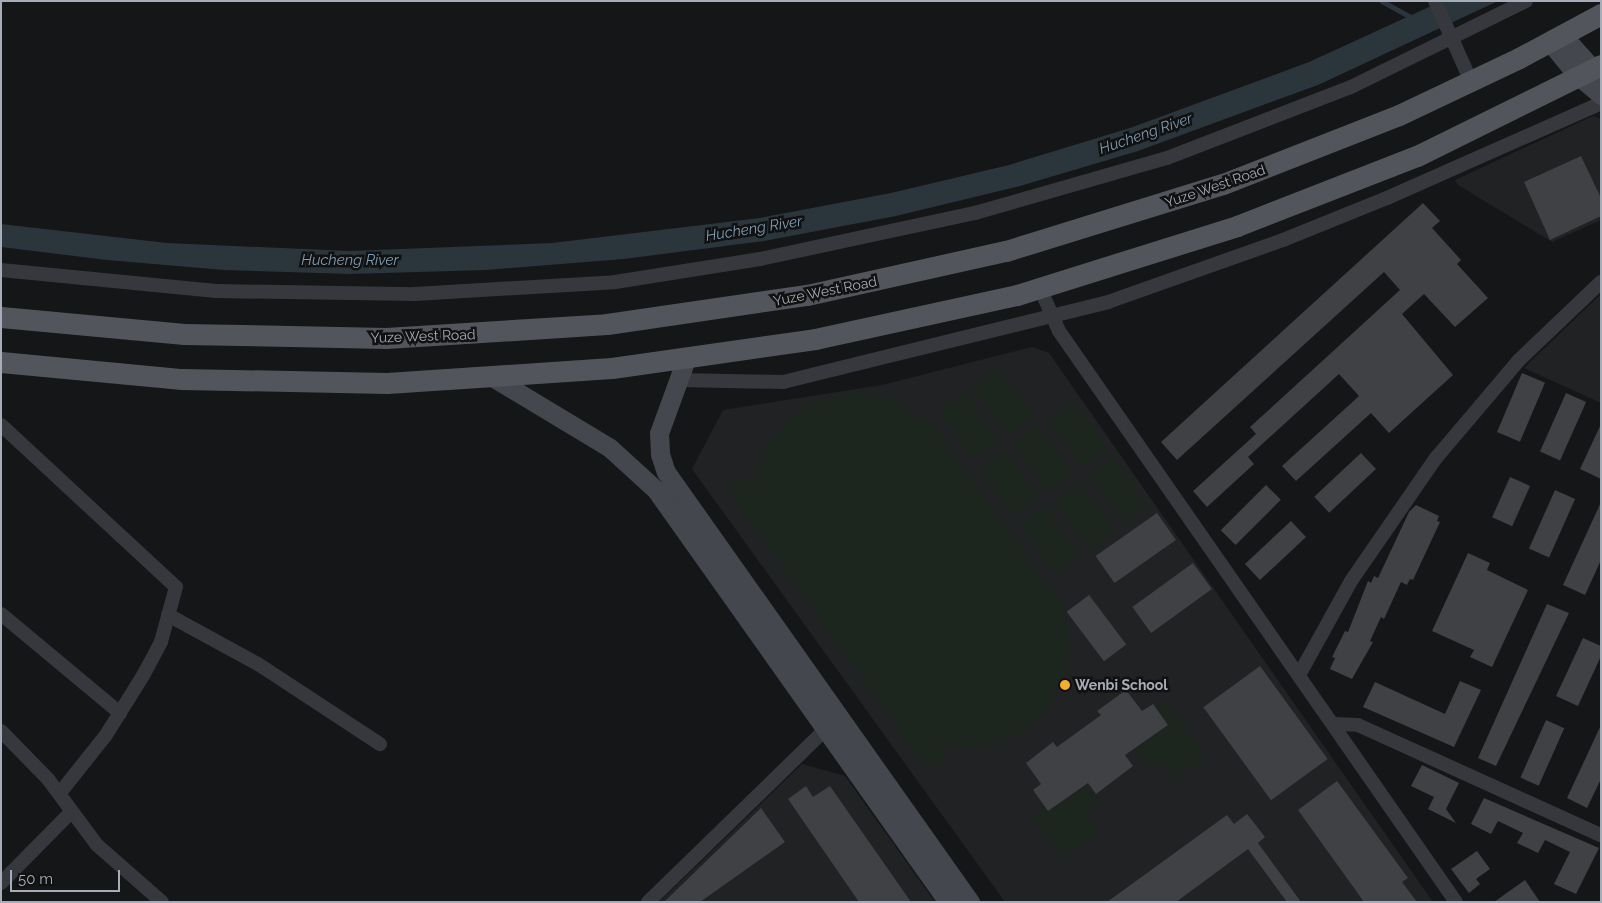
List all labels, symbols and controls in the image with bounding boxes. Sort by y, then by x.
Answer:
water label: Hucheng River [1097,110,1195,158]
street label: Yuze West Road [1162,161,1268,211]
water label: Hucheng River [704,212,804,246]
water label: Hucheng River [301,252,399,270]
street label: Yuze West Road [772,273,878,309]
street label: Yuze West Road [370,326,476,346]
place label: Wenbi School [1075,677,1168,693]
marker: Wenbi School [1059,679,1071,691]
scale bar [12,860,122,892]
text: 50 m [18,870,53,888]

